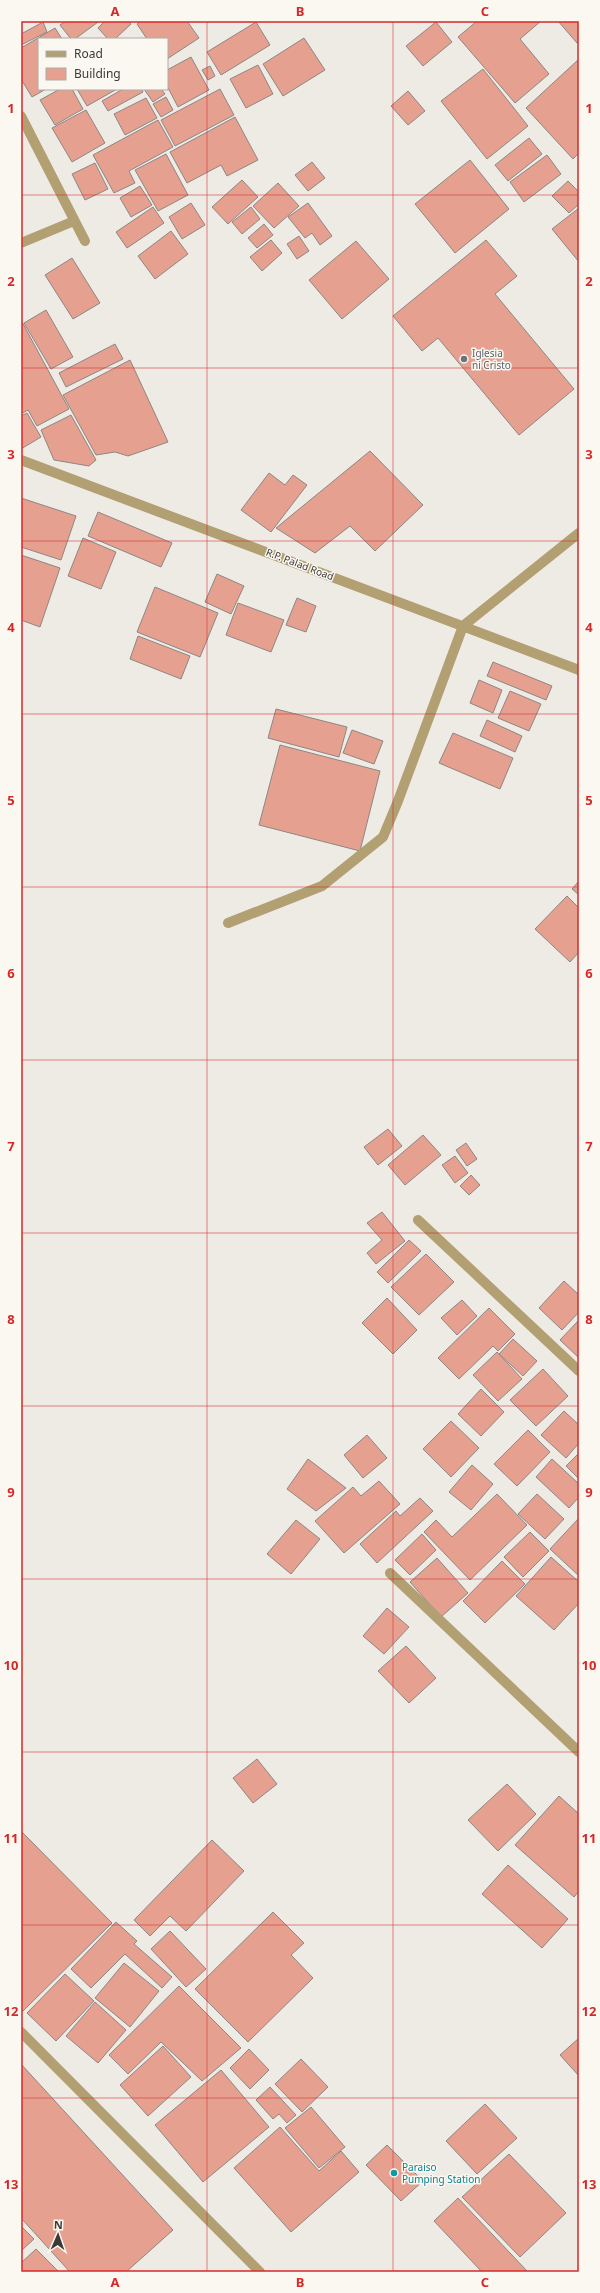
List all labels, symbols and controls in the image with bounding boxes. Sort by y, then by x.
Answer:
text: A [111,2,120,20]
text: B [296,2,304,20]
text: C [481,2,489,20]
legend [38,38,168,90]
text: Road [74,45,103,62]
text: Building [74,65,121,82]
text: 1 [7,99,15,117]
text: 1 [585,99,593,117]
text: 2 [7,272,15,290]
text: 2 [585,272,593,290]
place label: Iglesia ni Cristo [472,346,511,372]
marker: Iglesia ni Cristo [459,354,469,364]
text: 3 [7,445,15,463]
text: 3 [585,445,593,463]
street label: R.P. Palad Road [264,545,336,583]
text: 4 [7,618,15,636]
text: 4 [585,618,593,636]
text: 5 [7,791,15,809]
text: 5 [585,791,593,809]
text: 6 [7,964,15,982]
text: 6 [585,964,593,982]
text: 7 [7,1137,15,1155]
text: 7 [585,1137,593,1155]
text: 8 [7,1310,15,1328]
text: 8 [585,1310,593,1328]
text: 9 [7,1483,15,1501]
text: 9 [585,1483,593,1501]
text: 10 [4,1656,18,1674]
text: 10 [582,1656,596,1674]
text: 11 [4,1829,18,1847]
text: 11 [582,1829,596,1847]
text: 12 [4,2002,18,2020]
text: 12 [582,2002,596,2020]
place label: Paraiso Pumping Station [402,2160,480,2186]
marker: Paraiso Pumping Station [389,2168,399,2178]
text: 13 [4,2175,18,2193]
text: 13 [582,2175,596,2193]
north arrow [38,2215,78,2255]
text: N [54,2217,63,2232]
text: A [111,2273,120,2291]
text: B [296,2273,304,2291]
text: C [481,2273,489,2291]

